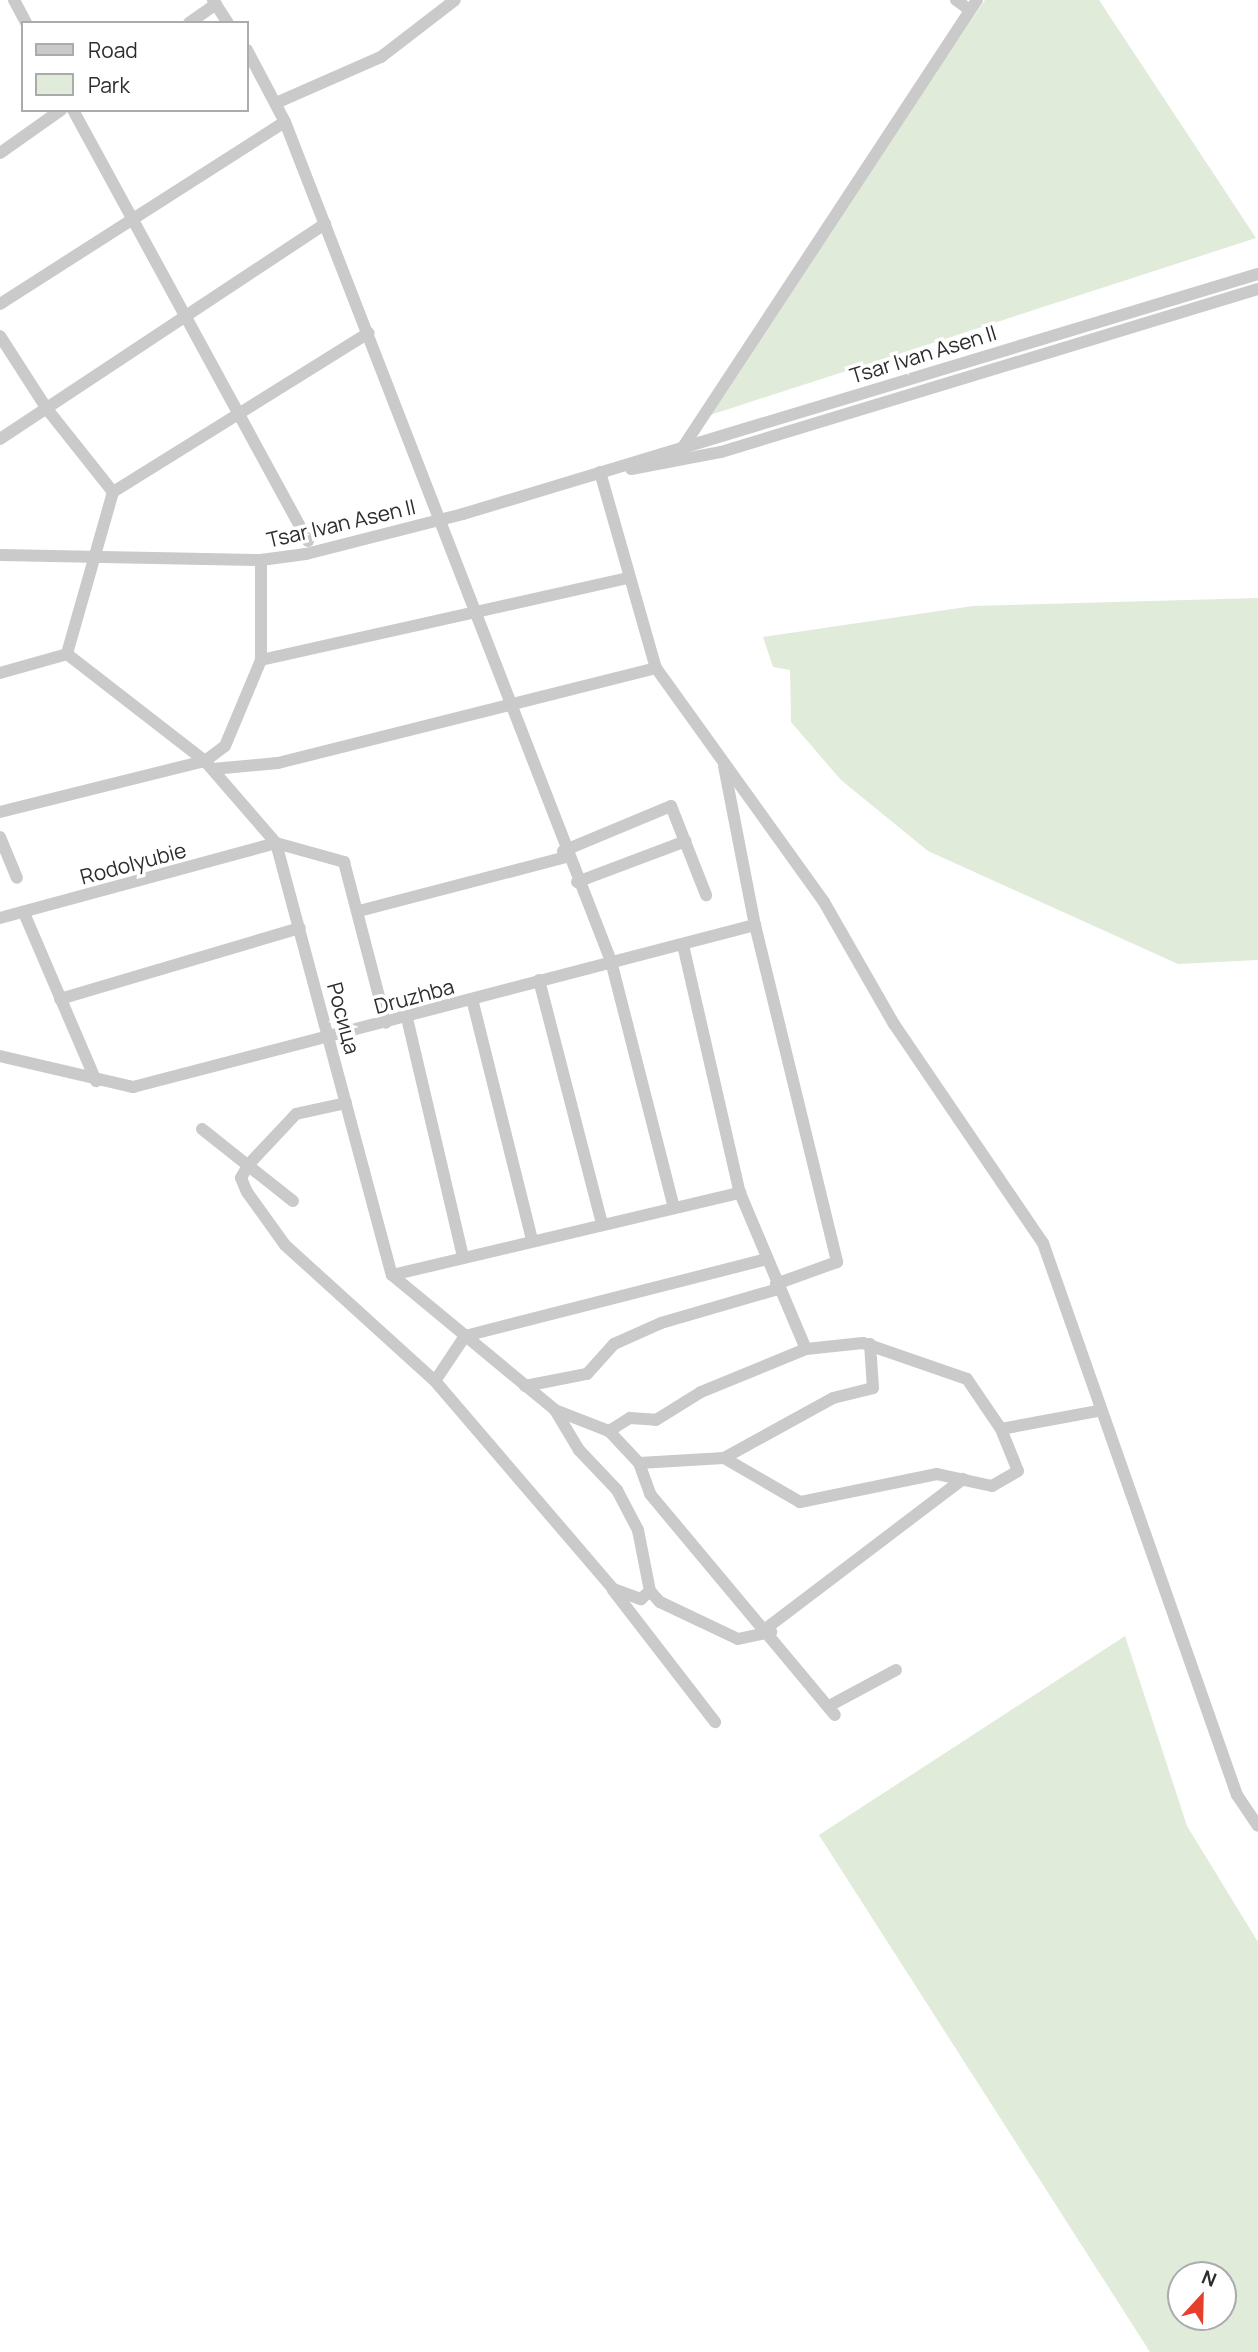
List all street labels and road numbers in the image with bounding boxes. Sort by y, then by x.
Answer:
street label: Tsar Ivan Asen II [847,320,999,388]
street label: Tsar Ivan Asen II [264,494,418,552]
street label: Rodolyubie [77,837,189,889]
street label: Druzhba [371,973,457,1019]
street label: Росица [322,979,366,1057]

